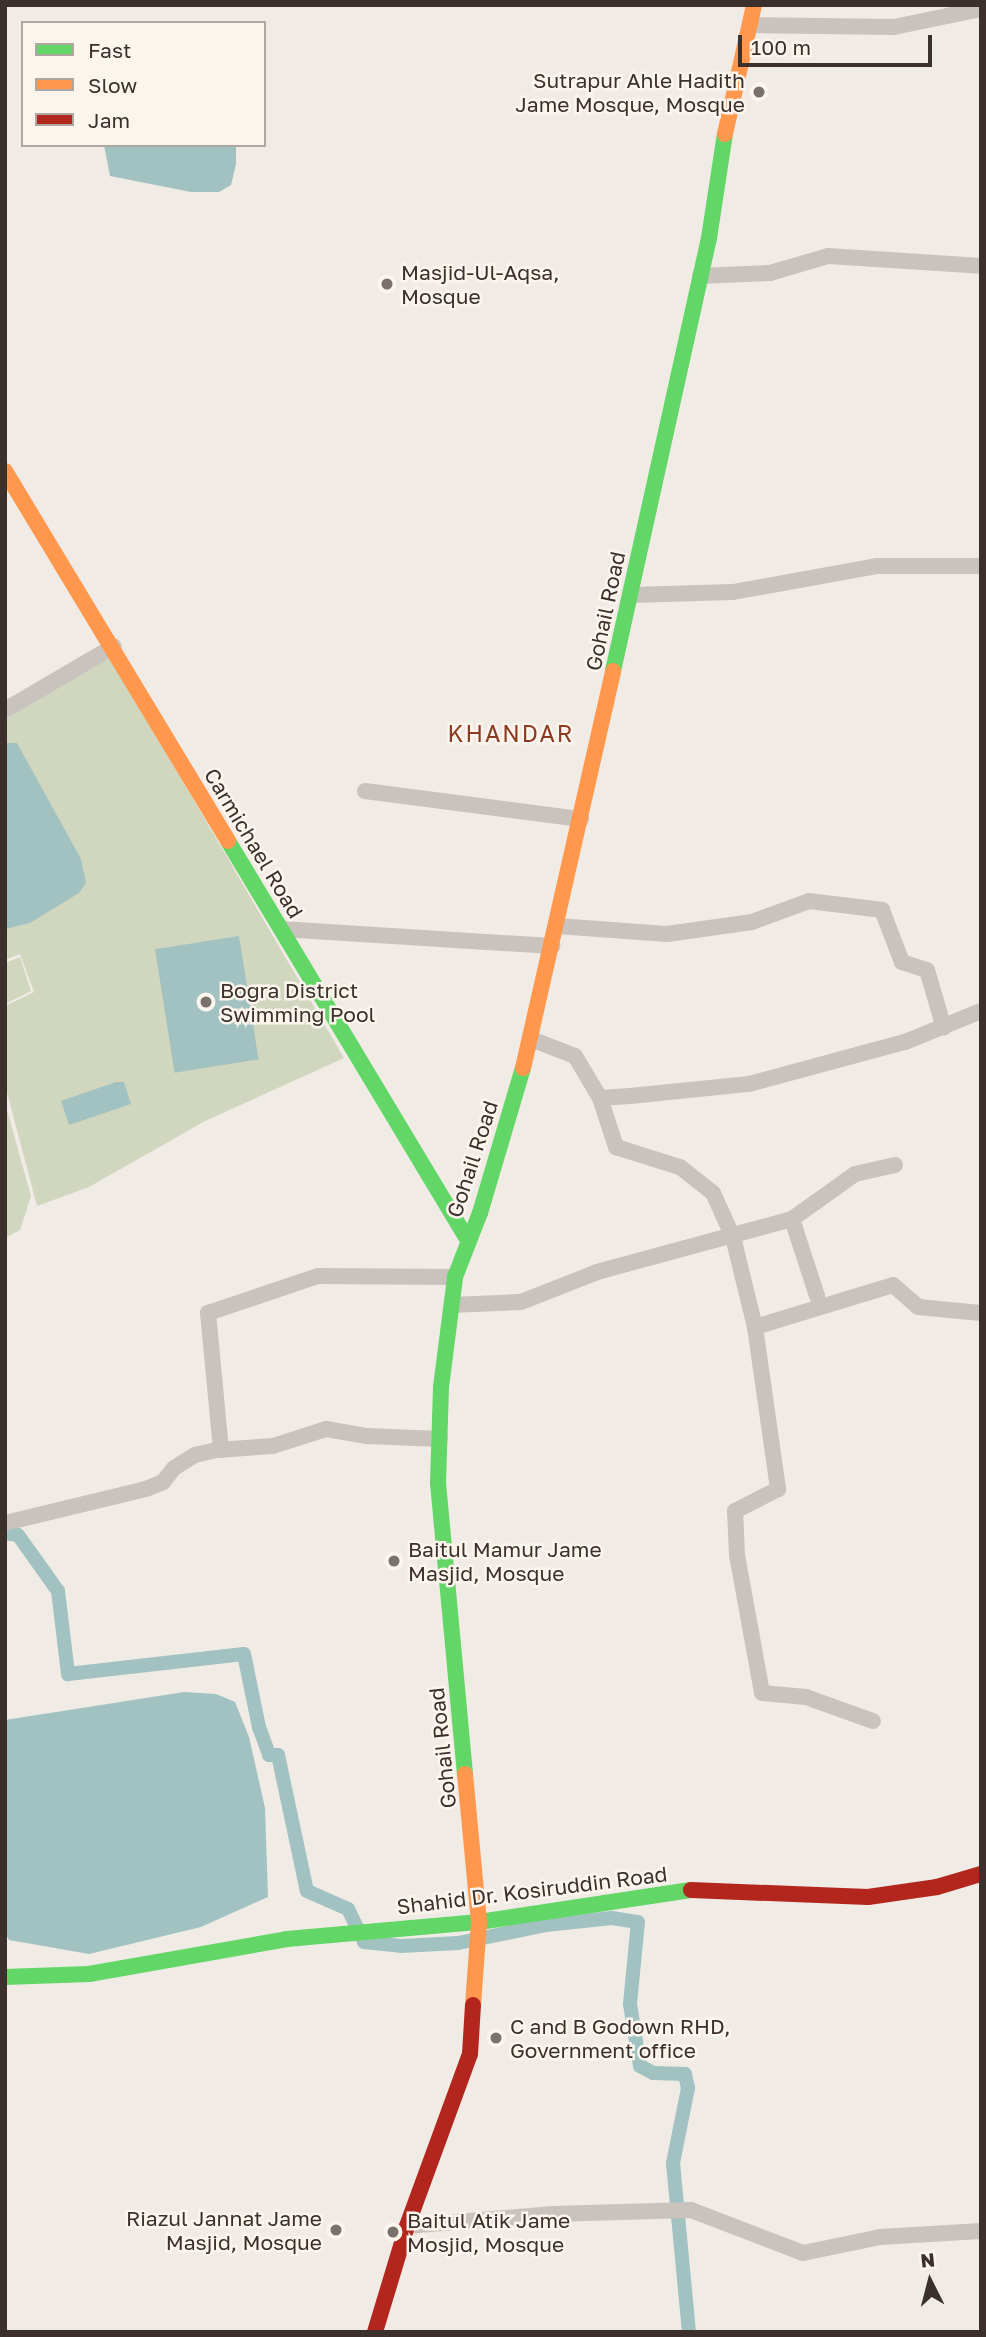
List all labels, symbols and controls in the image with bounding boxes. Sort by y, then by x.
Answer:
legend [21,21,266,147]
scale bar [741,21,935,65]
text: 100 m [751,34,811,60]
text: Fast [88,37,131,63]
place label: Sutrapur Ahle Hadith Jame Mosque, Mosque [515,67,745,117]
text: Slow [88,72,137,98]
marker: Sutrapur Ahle Hadith Jame Mosque, Mosque [751,84,767,100]
text: Jam [88,107,130,133]
place label: Masjid-Ul-Aqsa, Mosque [401,259,559,309]
marker: Masjid-Ul-Aqsa, Mosque [379,276,395,292]
street label: Gohail Road [580,549,630,673]
district label: KHANDAR [448,719,574,747]
street label: Carmichael Road [199,763,309,923]
place label: Bogra District Swimming Pool [220,977,375,1027]
marker: Bogra District Swimming Pool [198,994,214,1010]
street label: Gohail Road [441,1097,503,1221]
place label: Baitul Mamur Jame Masjid, Mosque [408,1536,602,1586]
marker: Baitul Mamur Jame Masjid, Mosque [386,1553,402,1569]
street label: Gohail Road [423,1686,461,1810]
street label: Shahid Dr. Kosiruddin Road [395,1861,669,1919]
place label: C and B Godown RHD, Government office [510,2013,730,2063]
marker: C and B Godown RHD, Government office [488,2030,504,2046]
place label: Riazul Jannat Jame Masjid, Mosque [126,2205,322,2255]
place label: Baitul Atik Jame Mosjid, Mosque [407,2207,570,2257]
marker: Riazul Jannat Jame Masjid, Mosque [328,2222,344,2238]
marker: Baitul Atik Jame Mosjid, Mosque [385,2224,401,2240]
north arrow [895,2246,965,2316]
text: N [919,2247,936,2272]

